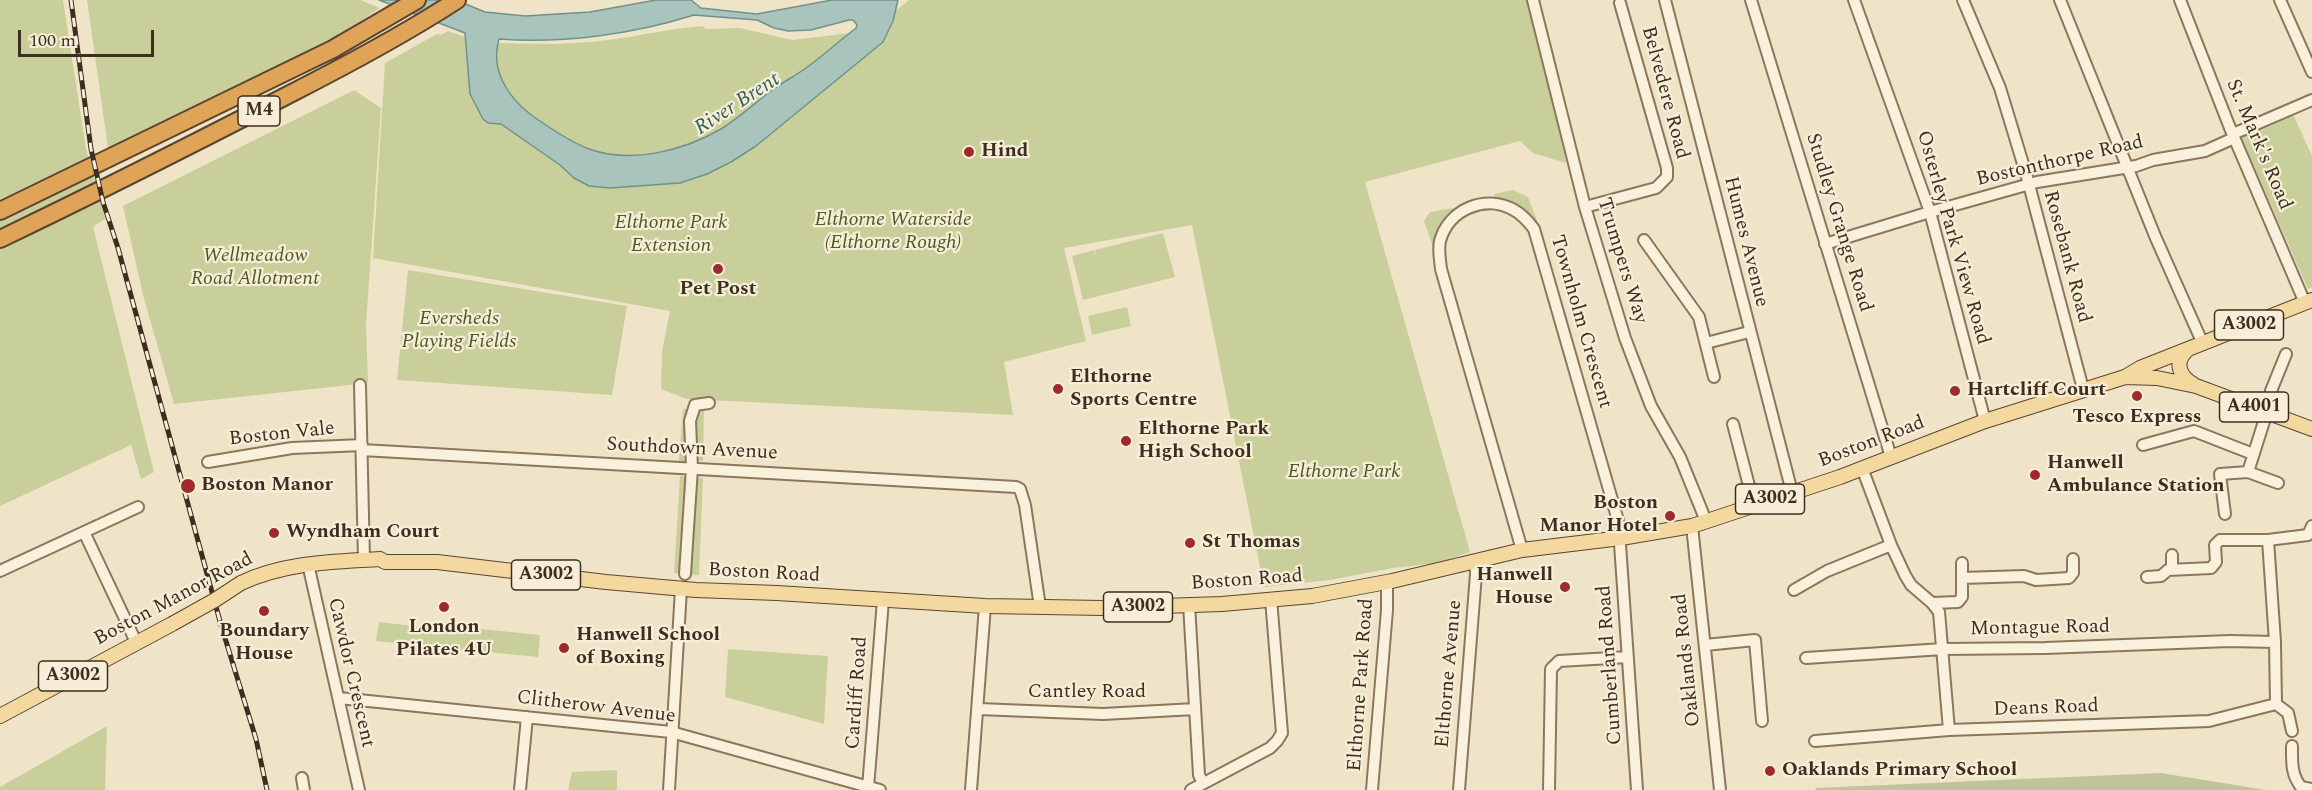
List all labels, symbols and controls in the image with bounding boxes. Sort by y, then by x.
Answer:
scale bar [21,18,158,56]
street label: Belvedere Road [1635,24,1693,162]
text: 100 m [29,27,76,54]
water label: River Brent [691,68,785,142]
street label: St. Mark's Road [2220,76,2296,214]
road number: M4 [238,96,280,126]
street label: Osterley Park View Road [1910,128,1994,348]
street label: Studley Grange Road [1799,131,1877,315]
street label: Bostonthorpe Road [1974,131,2146,193]
place label: Hind [981,140,1028,164]
marker: Hind [962,145,976,159]
street label: Humes Avenue [1717,174,1773,310]
street label: Rosebank Road [2037,188,2095,326]
street label: Trumpers Way [1590,195,1652,327]
park label: Elthorne Waterside (Elthorne Rough) [814,209,972,256]
park label: Elthorne Park Extension [614,212,728,259]
street label: Townholm Crescent [1544,233,1616,411]
park label: Wellmeadow Road Allotment [191,245,319,292]
marker: Pet Post [711,262,725,276]
place label: Pet Post [680,278,756,302]
park label: Eversheds Playing Fields [402,308,516,355]
road number: A3002 [2214,310,2284,340]
place label: Elthorne Sports Centre [1070,366,1197,413]
place label: Hartcliff Court [1967,379,2106,403]
marker: Elthorne Sports Centre [1051,382,1065,396]
marker: Hartcliff Court [1948,384,1962,398]
marker: Tesco Express [2130,389,2144,403]
road number: A4001 [2220,392,2288,422]
place label: Tesco Express [2072,406,2202,430]
street label: Boston Road [1815,412,1929,474]
street label: Boston Vale [228,418,336,452]
place label: Elthorne Park High School [1138,418,1269,465]
street label: Southdown Avenue [606,434,778,466]
marker: Elthorne Park High School [1119,434,1133,448]
place label: Hanwell Ambulance Station [2047,452,2225,499]
park label: Elthorne Park [1287,461,1401,485]
marker: Hanwell Ambulance Station [2028,468,2042,482]
place label: Boston Manor [201,474,333,498]
marker: Boston Manor [179,477,197,495]
road number: A3002 [1736,484,1804,514]
place label: Boston Manor Hotel [1539,492,1658,539]
marker: Boston Manor Hotel [1663,509,1677,523]
place label: Wyndham Court [286,521,439,545]
marker: Wyndham Court [267,526,281,540]
place label: St Thomas [1202,531,1301,555]
marker: St Thomas [1183,536,1197,550]
street label: Boston Manor Road [90,548,258,652]
street label: Boston Road [707,559,821,589]
road number: A3002 [512,560,580,590]
place label: Hanwell House [1476,564,1553,611]
street label: Boston Road [1190,565,1304,597]
marker: Hanwell House [1558,580,1572,594]
street label: Cumberland Road [1593,584,1629,746]
road number: A3002 [1104,592,1172,622]
street label: Oaklands Road [1669,592,1707,728]
street label: Cawdor Crescent [321,596,379,750]
street label: Elthorne Park Road [1344,597,1380,773]
street label: Elthorne Avenue [1432,599,1468,749]
marker: London Pilates 4U [437,600,451,614]
marker: Boundary House [257,604,271,618]
place label: London Pilates 4U [396,616,492,663]
street label: Montague Road [1970,616,2110,642]
place label: Boundary House [219,620,309,667]
place label: Hanwell School of Boxing [576,624,720,671]
street label: Cardiff Road [842,636,874,750]
marker: Hanwell School of Boxing [557,641,571,655]
road number: A3002 [38,661,107,691]
street label: Cantley Road [1028,681,1146,705]
street label: Clitherow Avenue [515,686,677,730]
street label: Deans Road [1993,695,2099,723]
place label: Oaklands Primary School [1782,759,2017,783]
marker: Oaklands Primary School [1763,764,1777,778]

